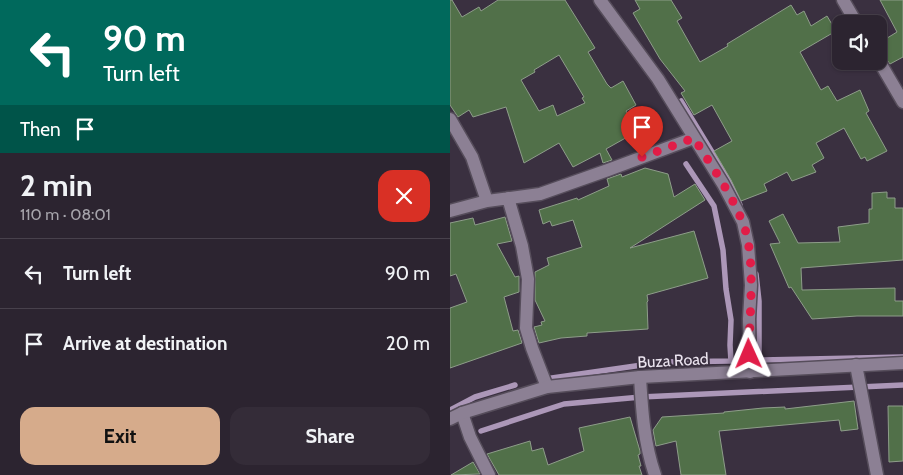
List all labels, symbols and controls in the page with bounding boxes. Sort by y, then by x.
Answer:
map controls [832,15,887,70]
button: sound [832,15,887,70]
text: 90 m [103,17,186,60]
icon: left [20,20,85,85]
text: Turn left [103,60,180,87]
pin [621,106,663,157]
icon: arrive [628,113,656,141]
icon: arrive [71,115,99,143]
text: Then [20,118,61,141]
text: 2 min [20,167,92,204]
button: close [378,170,430,222]
text: 110 m · 08:01 [20,205,111,224]
icon: left [20,260,48,288]
text: Turn left [63,262,131,285]
text: 90 m [385,262,430,285]
position arrow [722,327,774,379]
icon: arrive [20,330,48,358]
text: Arrive at destination [63,332,227,355]
text: 20 m [386,332,430,355]
street label: Buza Road [637,349,709,372]
button: Exit [20,407,220,465]
button: Share [230,407,430,465]

